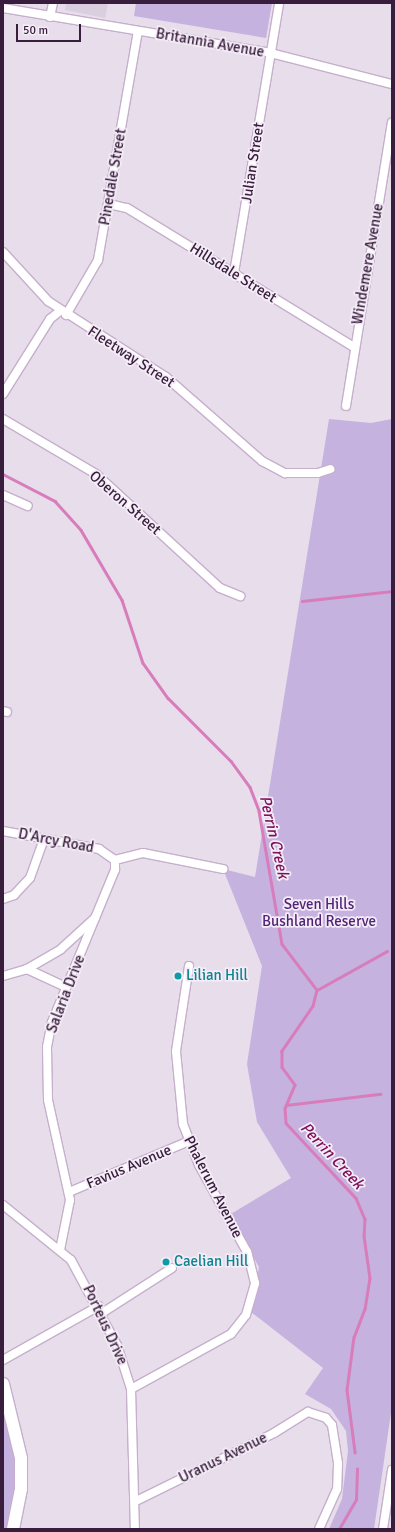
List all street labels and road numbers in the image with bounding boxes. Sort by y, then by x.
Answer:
street label: Britannia Avenue [154,25,266,61]
street label: Julian Street [238,121,268,205]
street label: Pinedale Street [96,127,130,227]
street label: Windemere Avenue [348,202,388,326]
street label: Hillsdale Street [186,239,280,307]
street label: Fleetway Street [84,322,178,392]
street label: Oberon Street [86,467,164,539]
street label: D'Arcy Road [17,825,95,857]
street label: Salaria Drive [43,952,89,1036]
street label: Phalerum Avenue [180,1133,246,1241]
street label: Favius Avenue [84,1141,174,1193]
street label: Porteus Drive [79,1282,131,1368]
street label: Uranus Avenue [176,1429,270,1487]

